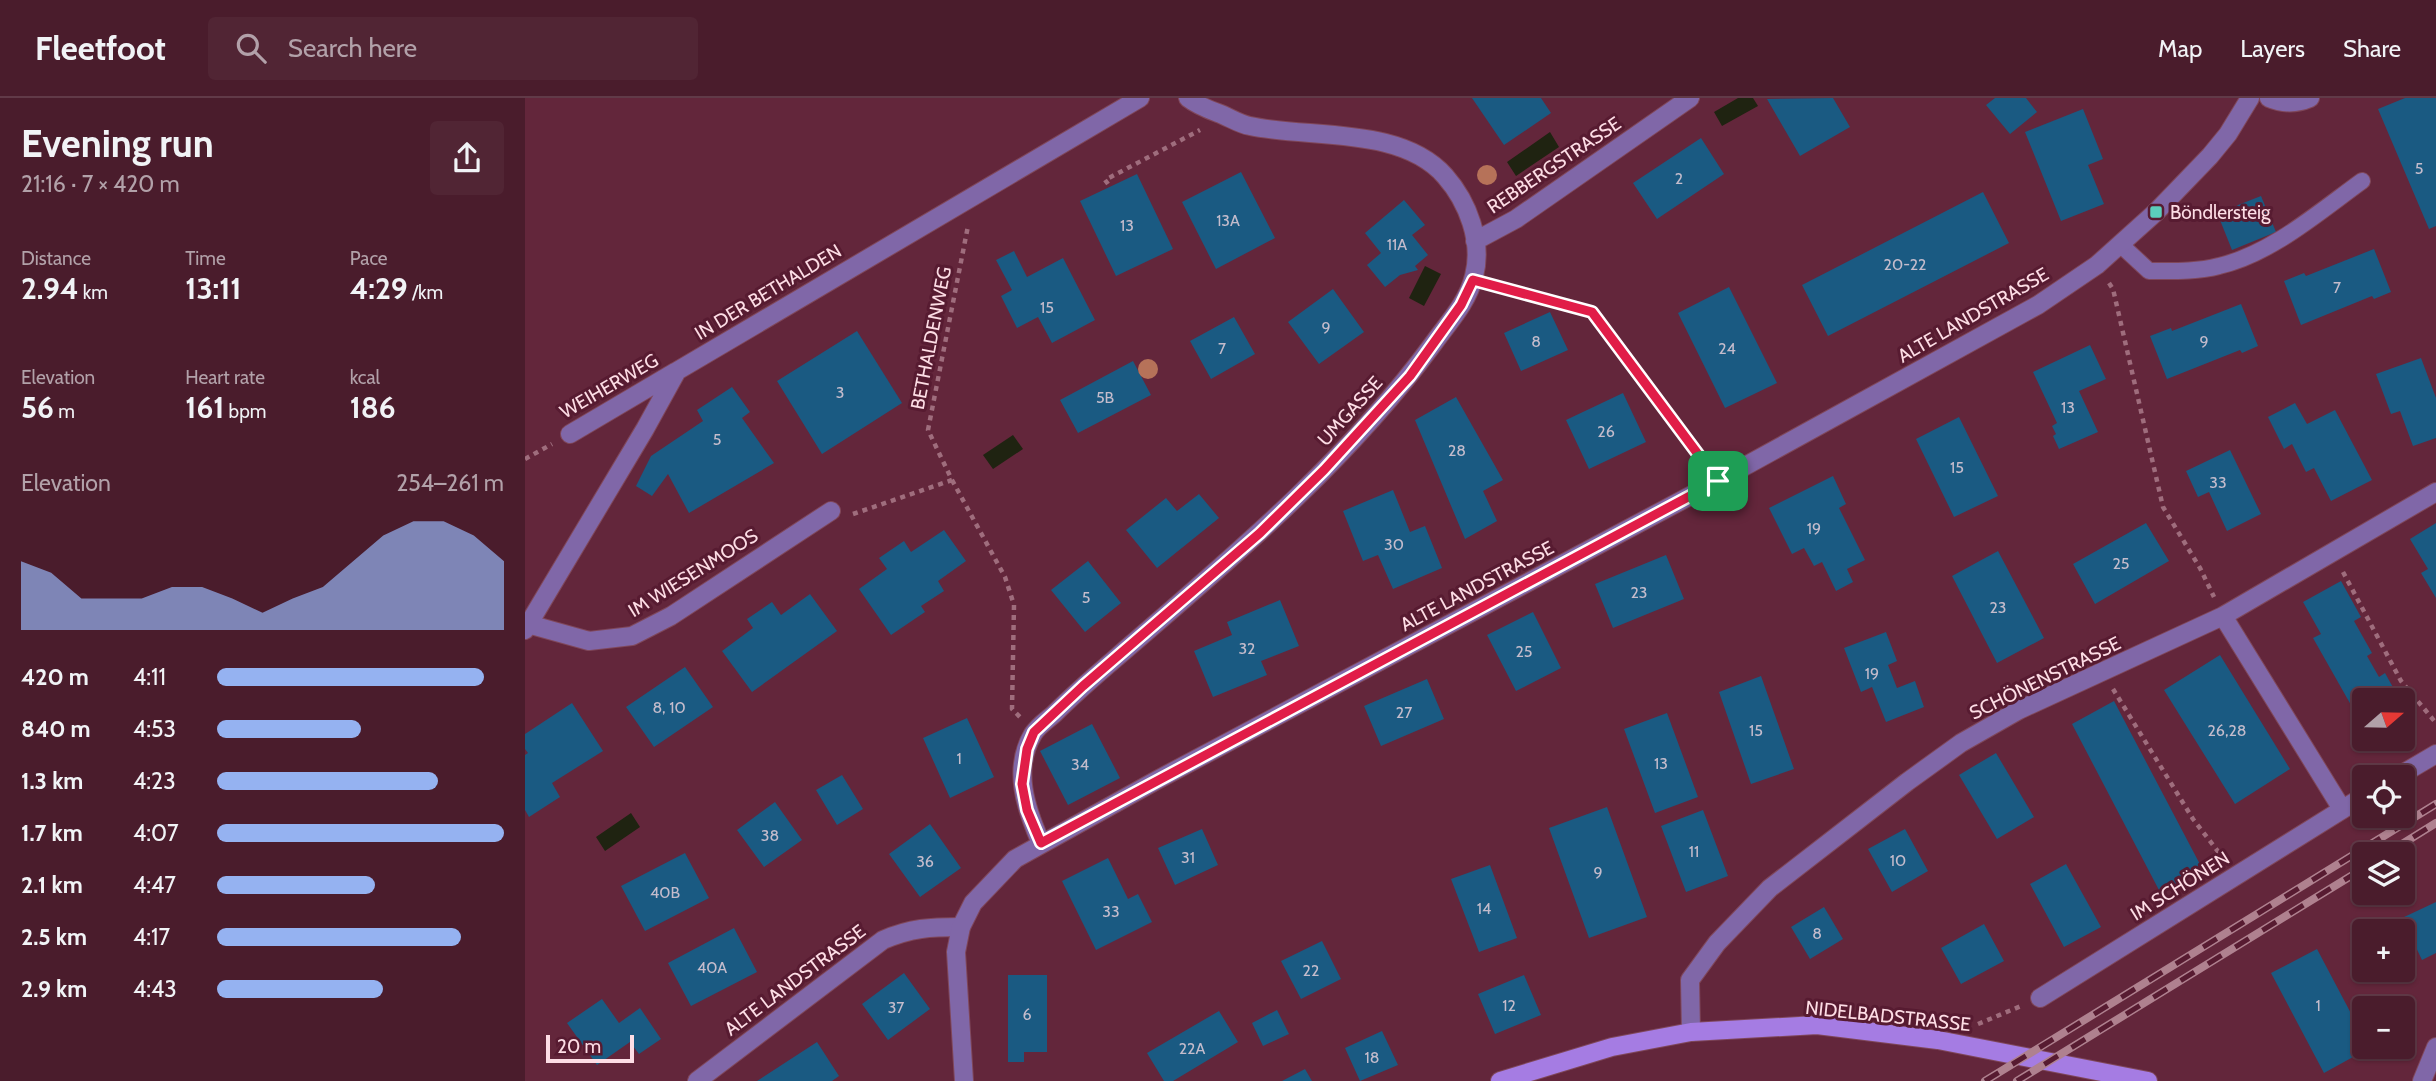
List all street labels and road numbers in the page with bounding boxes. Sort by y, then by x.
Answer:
street label: REBBERGSTRASSE [1483,112,1625,218]
street label: IN DER BETHALDEN [691,239,845,345]
street label: ALTE LANDSTRASSE [1893,262,2053,368]
street label: BETHALDENWEG [906,264,956,412]
street label: WEIHERWEG [556,349,662,423]
street label: UMGASSE [1313,371,1387,451]
street label: IM WIESENMOOS [624,524,762,622]
street label: ALTE LANDSTRASSE [1396,536,1558,636]
street label: SCHÖNENSTRASSE [1966,631,2124,725]
street label: IM SCHÖNEN [2126,846,2234,926]
street label: ALTE LANDSTRASSE [720,920,870,1040]
street label: NIDELBADSTRASSE [1804,996,1972,1036]

